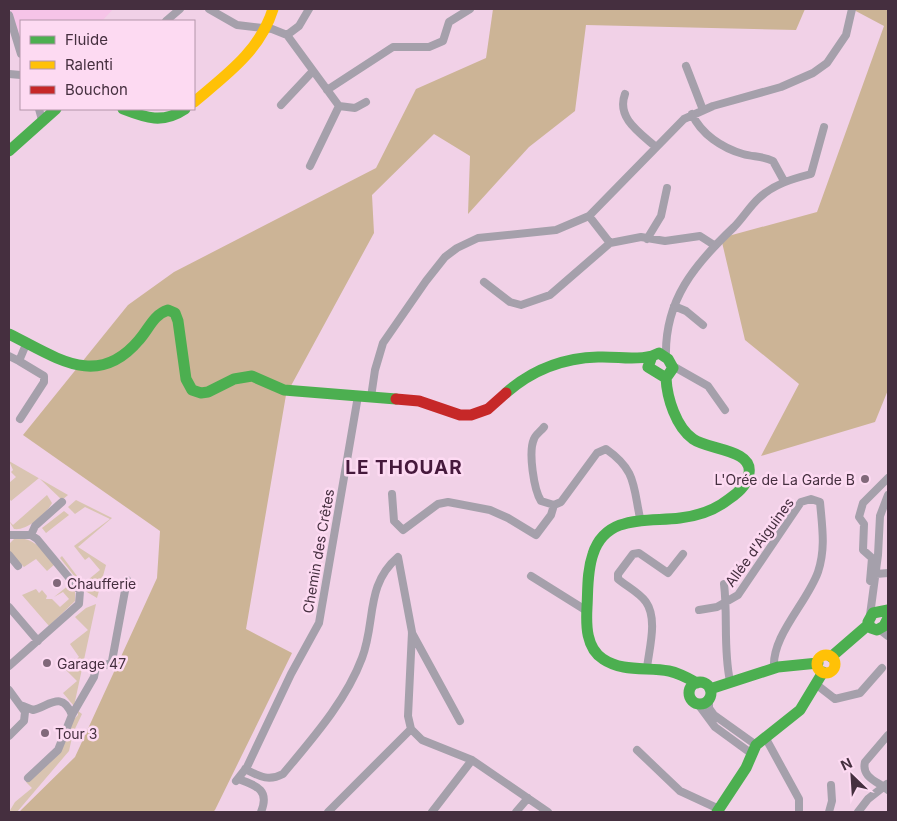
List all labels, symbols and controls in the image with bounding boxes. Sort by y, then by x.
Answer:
legend [20,20,195,110]
text: Fluide [65,30,108,49]
text: Ralenti [65,55,113,74]
text: Bouchon [65,80,128,99]
district label: LE THOUAR [345,456,463,479]
place label: L'Orée de La Garde B [715,471,855,488]
marker: L'Orée de La Garde B [859,473,871,485]
street label: Chemin des Crêtes [299,487,337,615]
street label: Allée d'Aiguines [721,494,797,590]
place label: Chaufferie [67,575,136,592]
marker: Chaufferie [51,577,63,589]
place label: Garage 47 [57,655,126,672]
marker: Garage 47 [41,657,53,669]
place label: Tour 3 [55,725,97,742]
marker: Tour 3 [39,727,51,739]
north arrow [827,751,877,801]
text: N [838,754,855,774]

